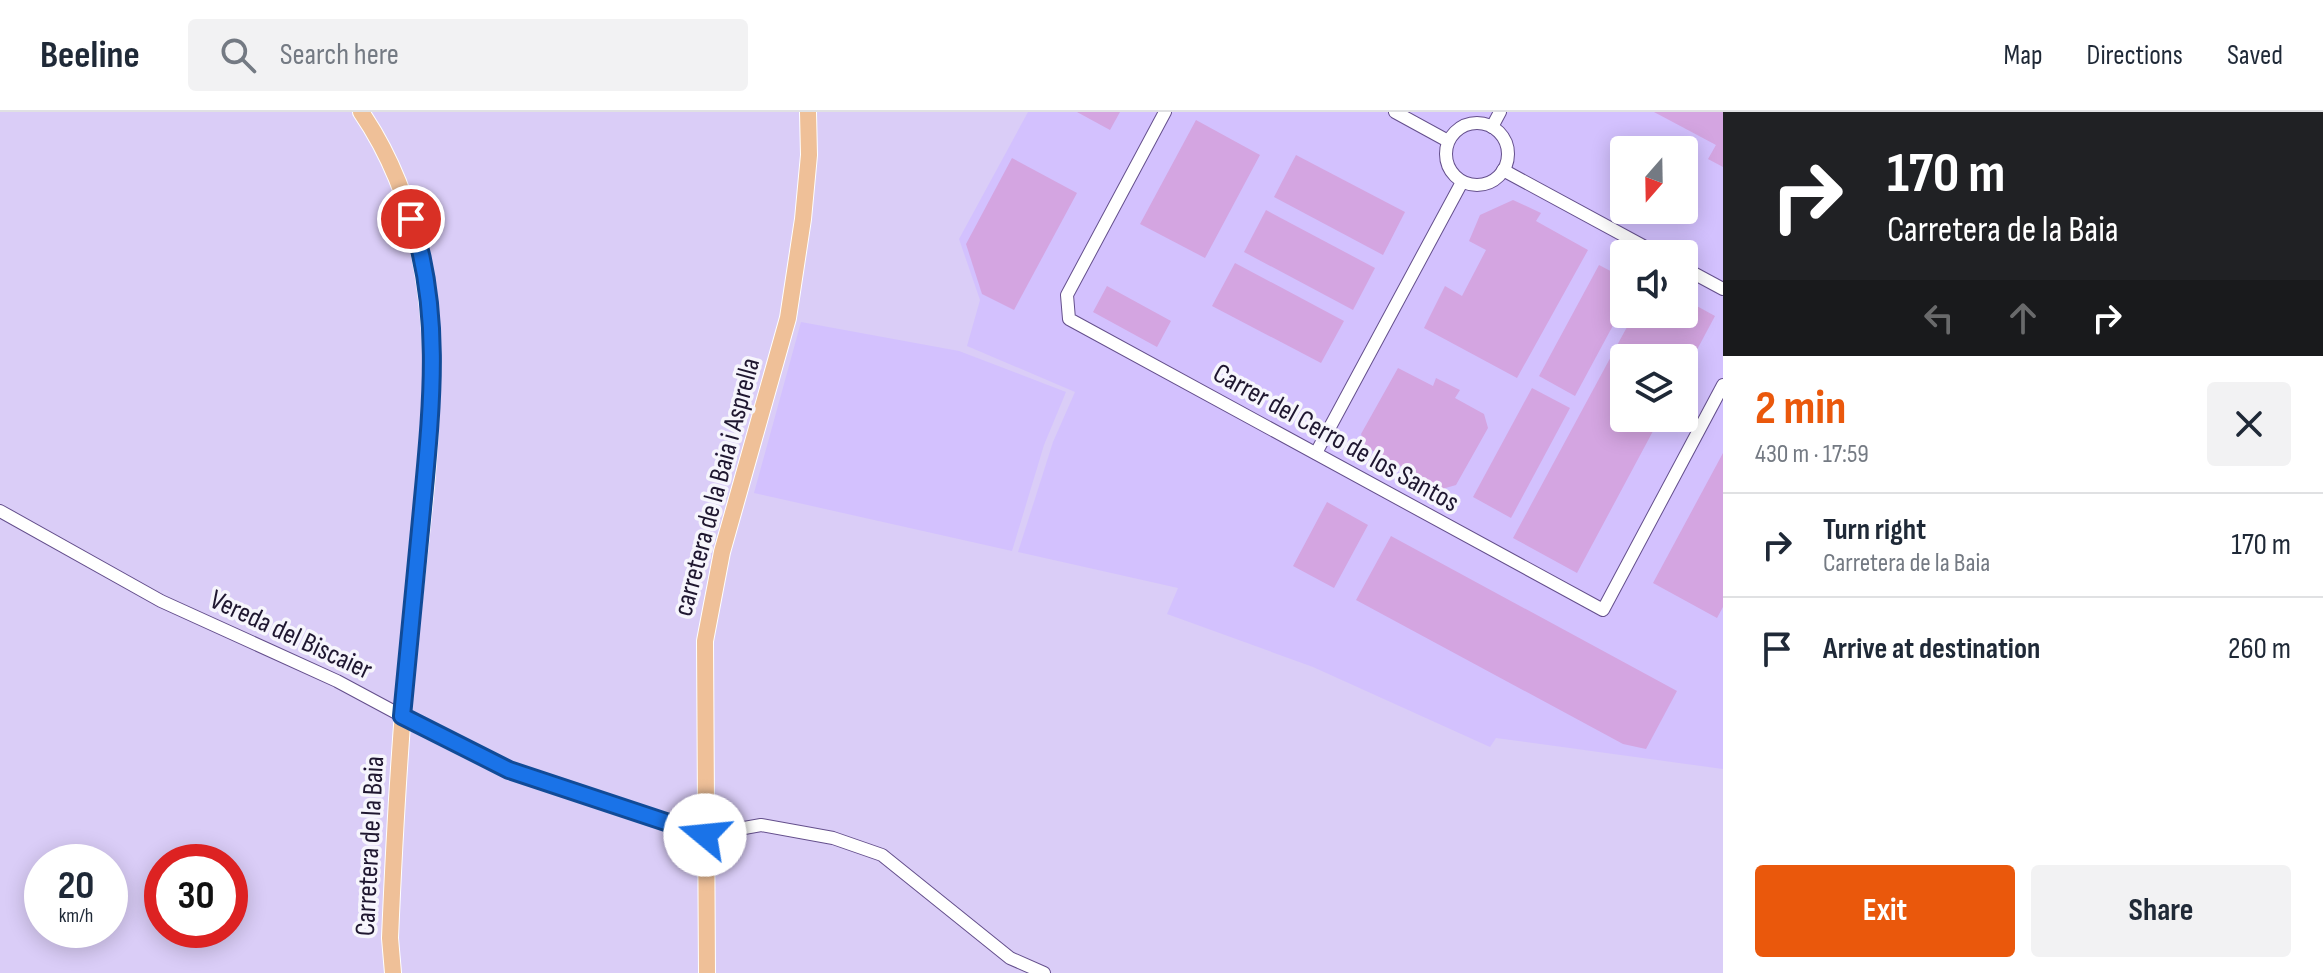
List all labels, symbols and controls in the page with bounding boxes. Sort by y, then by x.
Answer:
search box [188,19,748,91]
text: Beeline [40,33,140,78]
icon: search [216,33,260,77]
text: Search here [280,37,399,73]
text: Map [2004,39,2043,72]
text: Directions [2087,39,2183,72]
text: Saved [2227,39,2283,72]
north arrow [1610,136,1698,224]
map controls [1610,136,1698,432]
text: 170 m [1887,141,2005,208]
icon: right [1755,144,1859,248]
pin [377,185,445,253]
icon: arrive [389,197,433,241]
text: Carretera de la Baia [1887,209,2119,252]
button: sound [1610,240,1698,328]
icon: left [1917,296,1961,340]
icon: ahead [2001,296,2045,340]
icon: right [2085,296,2129,340]
button: layers [1610,344,1698,432]
street label: carretera de la Baia i Asprella [667,354,767,620]
street label: Carrer del Cerro de los Santos [1207,357,1465,519]
text: 2 min [1755,380,1846,437]
button: close [2207,382,2291,466]
text: 430 m · 17:59 [1755,439,1869,470]
text: Turn right [1823,512,1926,548]
icon: right [1755,523,1799,567]
text: 170 m [2231,527,2291,563]
text: Carretera de la Baia [1823,548,1990,579]
street label: Vereda del Biscaier [205,583,377,687]
icon: arrive [1755,627,1799,671]
text: Arrive at destination [1823,631,2040,667]
text: 260 m [2228,631,2291,667]
street label: Carretera de la Baia [349,755,391,937]
position arrow [663,793,747,877]
speed limit sign: 30 [144,844,248,948]
text: 20 [58,862,94,910]
button: Exit [1755,865,2015,957]
button: Share [2031,865,2291,957]
text: km/h [59,904,93,928]

